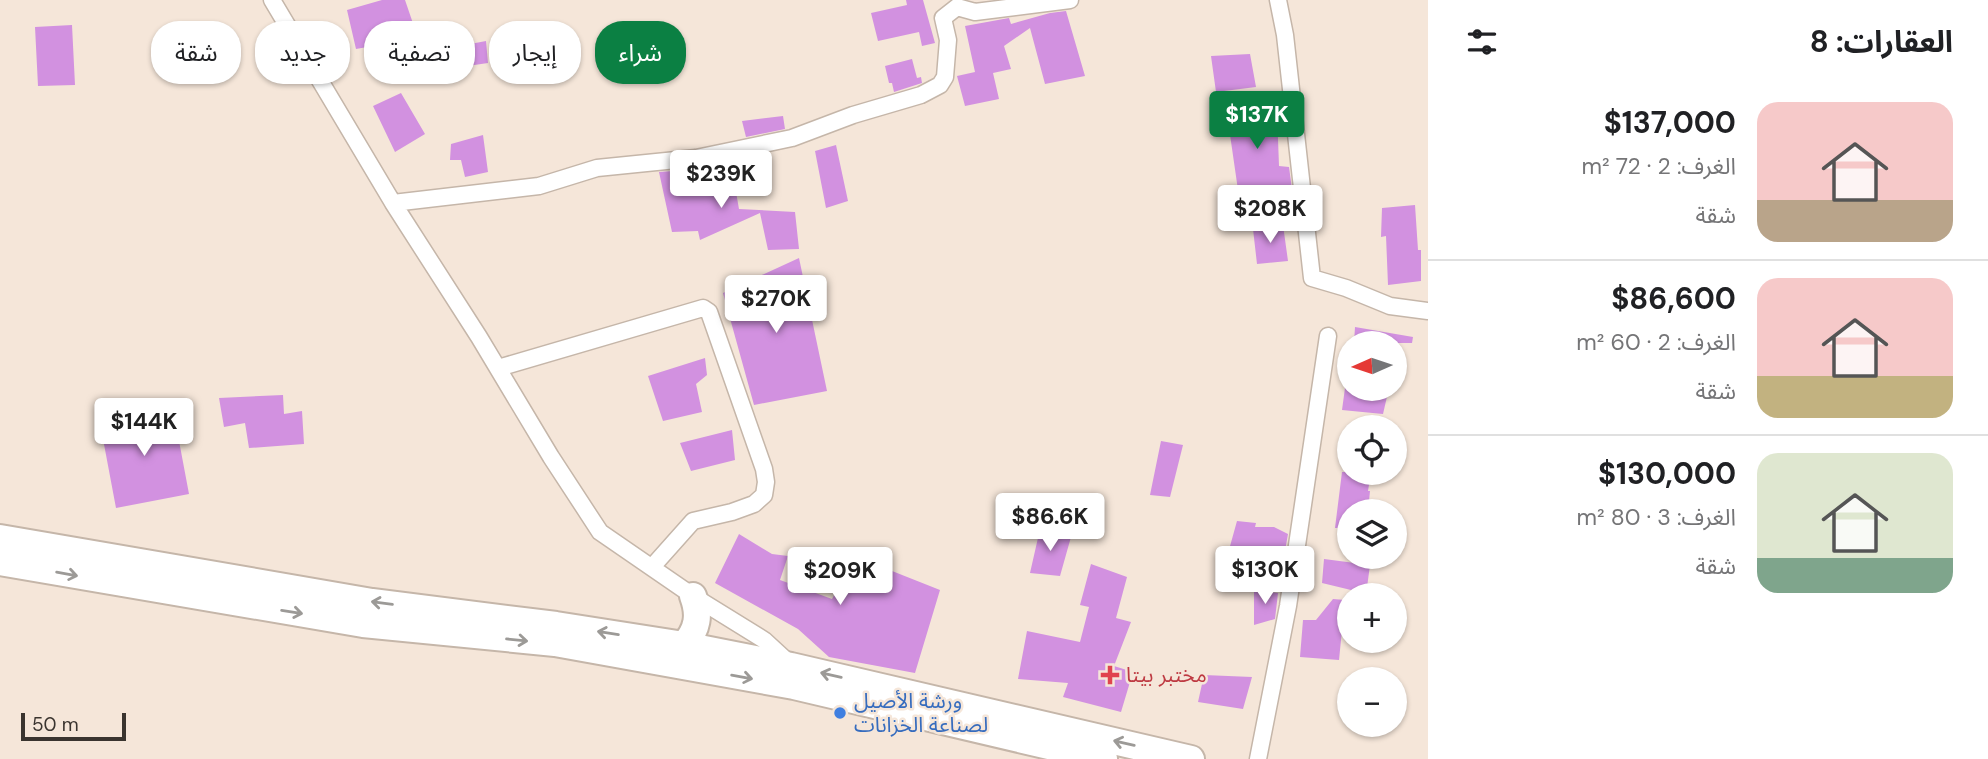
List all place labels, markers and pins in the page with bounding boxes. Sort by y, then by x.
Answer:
pin: $137K [1208,92,1306,151]
pin: $239K [672,150,770,210]
pin: $208K [1221,186,1319,245]
pin: $270K [727,276,825,335]
pin: $144K [95,398,193,458]
pin: $86.6K [993,494,1107,553]
pin: $130K [1216,546,1314,606]
pin: $209K [791,548,889,607]
place label: مختبر بيتا [1126,661,1207,689]
marker: مختبر بيتا [1100,665,1120,685]
place label: ورشة الأصيل لصناعة الخزانات [854,687,988,739]
marker: ورشة الأصيل لصناعة الخزانات [832,705,848,721]

